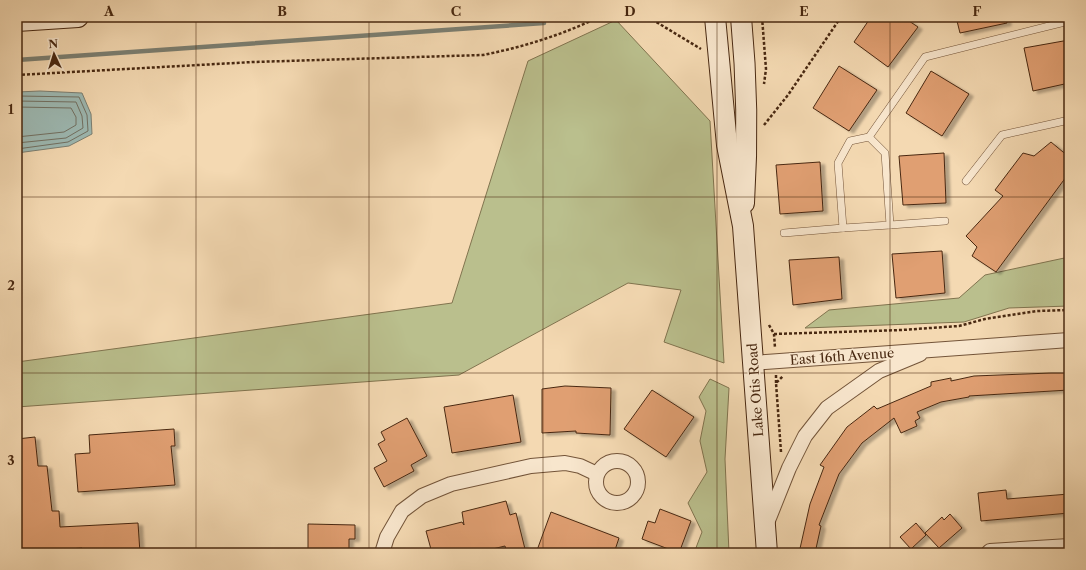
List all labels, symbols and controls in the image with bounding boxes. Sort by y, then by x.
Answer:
text: A [103,3,115,19]
text: B [277,3,287,19]
text: C [451,3,461,19]
text: D [624,3,636,19]
text: E [799,3,809,19]
text: F [973,3,982,19]
north arrow [34,34,74,74]
text: N [48,37,59,51]
text: 1 [8,101,14,117]
text: 2 [7,277,15,293]
street label: Lake Otis Road [744,343,766,437]
street label: East 16th Avenue [789,344,895,368]
text: 3 [7,452,15,468]

